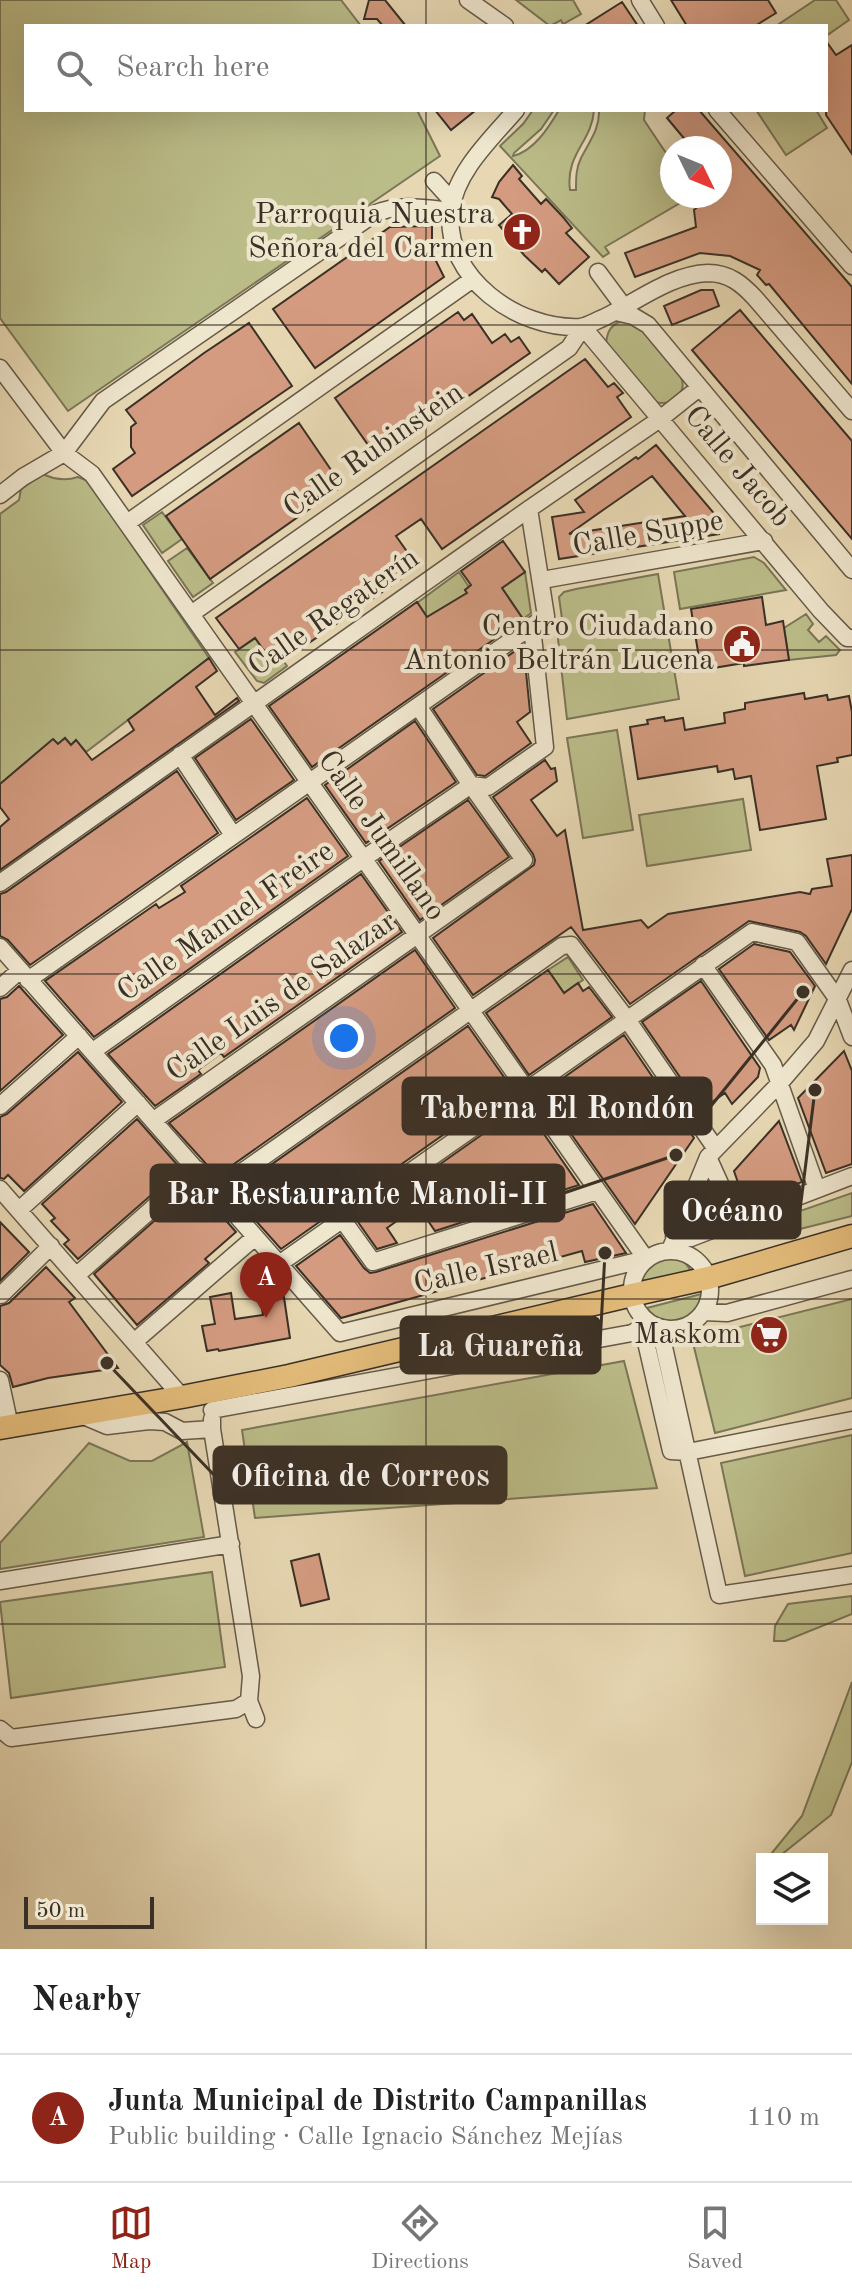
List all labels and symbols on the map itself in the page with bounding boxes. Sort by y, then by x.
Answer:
north arrow [660,136,732,208]
place label: Parroquia Nuestra Señora del Carmen [248,200,494,264]
church icon: Parroquia Nuestra Señora del Carmen [501,211,543,253]
street label: Calle Rubinstein [279,378,469,524]
street label: Calle Jacob [678,401,796,533]
street label: Calle Suppe [570,506,726,562]
street label: Calle Regaterín [243,543,425,683]
place label: Centro Ciudadano Antonio Beltrán Lucena [403,612,714,676]
public building icon: Centro Ciudadano Antonio Beltrán Lucena [721,623,763,665]
street label: Calle Jumillano [311,746,451,926]
street label: Calle Manuel Freire [112,836,340,1008]
street label: Calle Luis de Salazar [161,906,403,1088]
your location [324,1018,364,1058]
callout: Taberna El Rondón [403,1078,711,1134]
text: Taberna El Rondón [419,1094,695,1126]
callout: Bar Restaurante Manoli-II [151,1165,564,1221]
text: Bar Restaurante Manoli-II [166,1180,548,1212]
callout: Océano [665,1182,800,1238]
text: Océano [680,1197,784,1229]
street label: Calle Israel [411,1238,561,1300]
pin: A [240,1252,292,1318]
supermarket icon: Maskom [748,1314,790,1356]
callout: La Guareña [401,1317,600,1373]
place label: Maskom [634,1320,741,1350]
text: La Guareña [417,1332,583,1364]
callout: Oficina de Correos [214,1447,506,1503]
text: Oficina de Correos [230,1462,490,1494]
scale bar [24,1893,154,1929]

